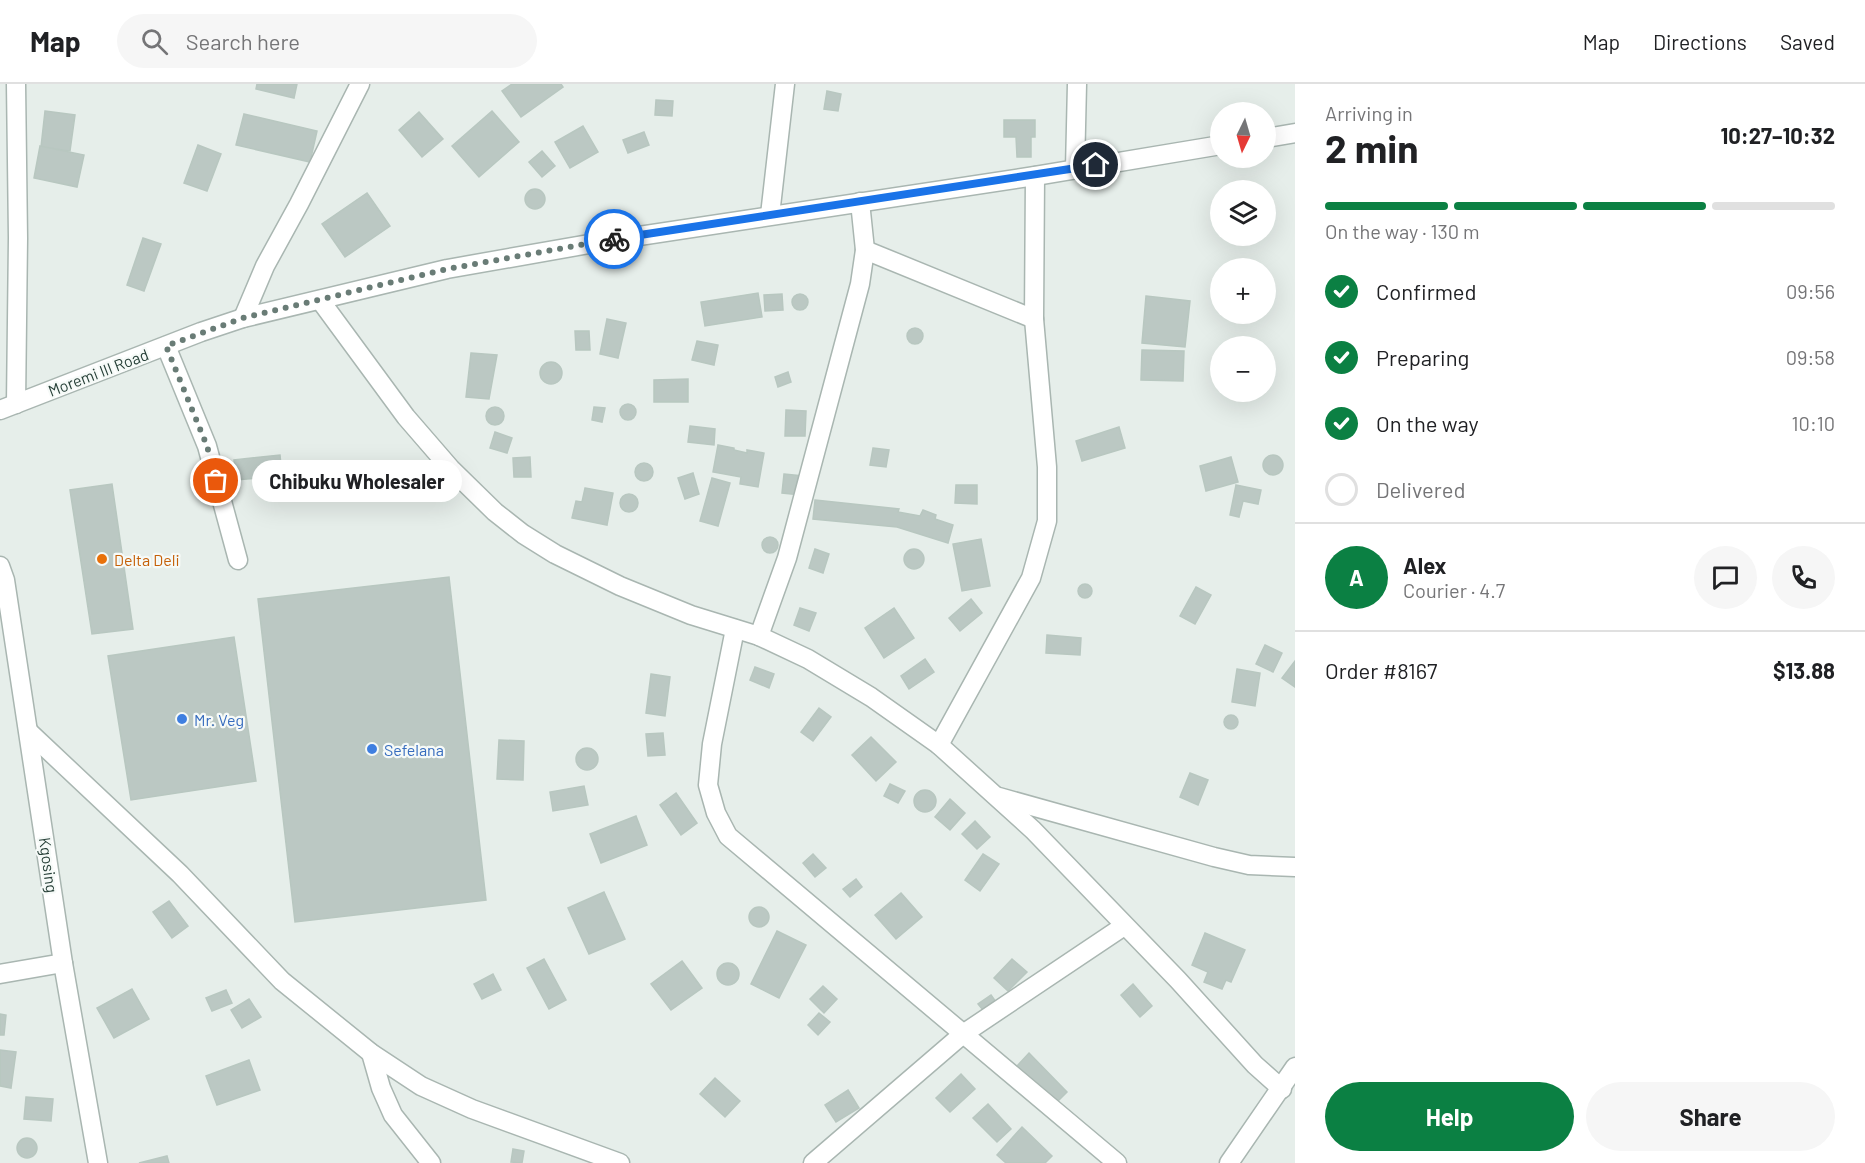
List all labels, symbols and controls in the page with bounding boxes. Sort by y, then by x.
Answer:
search box [117,14,537,68]
text: Map [30,24,81,58]
icon: search [138,25,171,58]
text: Search here [186,28,300,54]
text: Map [1583,29,1620,54]
text: Directions [1653,29,1747,54]
text: Saved [1780,29,1835,54]
text: Arriving in [1325,101,1413,125]
north arrow [1210,102,1276,168]
map controls [1210,102,1276,402]
text: 10:27–10:32 [1720,122,1835,148]
text: 2 min [1325,124,1418,171]
pin [1070,139,1121,190]
icon: home [1079,148,1112,181]
button: layers [1210,180,1276,246]
courier [584,209,644,269]
text: On the way · 130 m [1325,219,1480,243]
icon: bike [598,223,631,256]
button: + [1210,258,1276,324]
icon: check [1325,275,1358,308]
text: Confirmed [1376,278,1476,304]
text: 09:56 [1786,279,1835,303]
button: − [1210,336,1276,402]
icon: check [1325,341,1358,374]
street label: Moremi III Road [45,344,151,400]
text: Preparing [1376,344,1469,370]
text: 09:58 [1786,345,1835,369]
icon: check [1325,407,1358,440]
text: On the way [1376,410,1479,436]
text: 10:10 [1792,411,1835,435]
pin [190,455,241,506]
callout: Chibuku Wholesaler [252,460,462,502]
icon: bag [199,464,232,497]
text: Chibuku Wholesaler [269,469,445,493]
text: Delivered [1376,476,1465,502]
button: chat [1694,546,1757,609]
button: phone [1772,546,1835,609]
place label: Delta Deli [114,550,179,569]
marker: Delta Deli [95,552,109,566]
text: Alex [1403,552,1446,578]
text: A [1349,564,1364,590]
text: Courier · 4.7 [1403,578,1505,602]
text: Order #8167 [1325,657,1438,683]
text: $13.88 [1773,657,1835,683]
place label: Mr. Veg [194,710,244,729]
marker: Mr. Veg [175,712,189,726]
place label: Sefelana [384,740,444,759]
marker: Sefelana [365,742,379,756]
street label: Kgosing [36,836,62,894]
button: Help [1325,1082,1574,1151]
button: Share [1586,1082,1835,1151]

